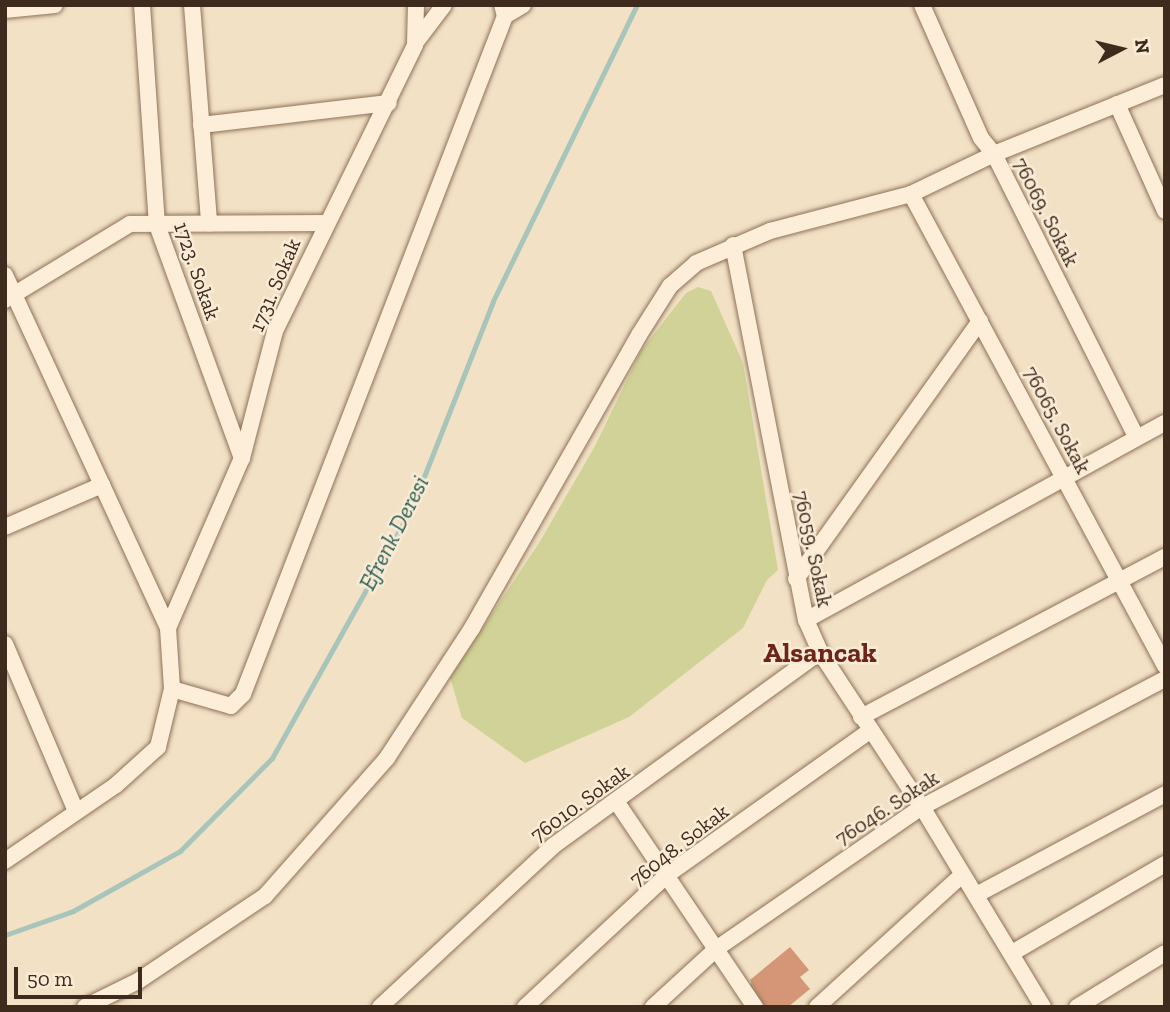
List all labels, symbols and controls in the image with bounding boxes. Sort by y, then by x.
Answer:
north arrow [1086,14,1156,84]
text: N [1130,38,1155,55]
street label: 76069. Sokak [1008,153,1084,271]
street label: 1723. Sokak [169,219,225,323]
street label: 1731. Sokak [244,234,306,336]
street label: 76065. Sokak [1018,362,1096,478]
water label: Efrenk Deresi [353,471,435,595]
street label: 76059. Sokak [788,489,838,609]
district label: Alsancak [763,636,877,670]
street label: 76010. Sokak [526,759,634,847]
street label: 76046. Sokak [830,765,944,851]
street label: 76048. Sokak [624,799,734,891]
scale bar [18,953,145,997]
text: 50 m [27,966,73,991]

